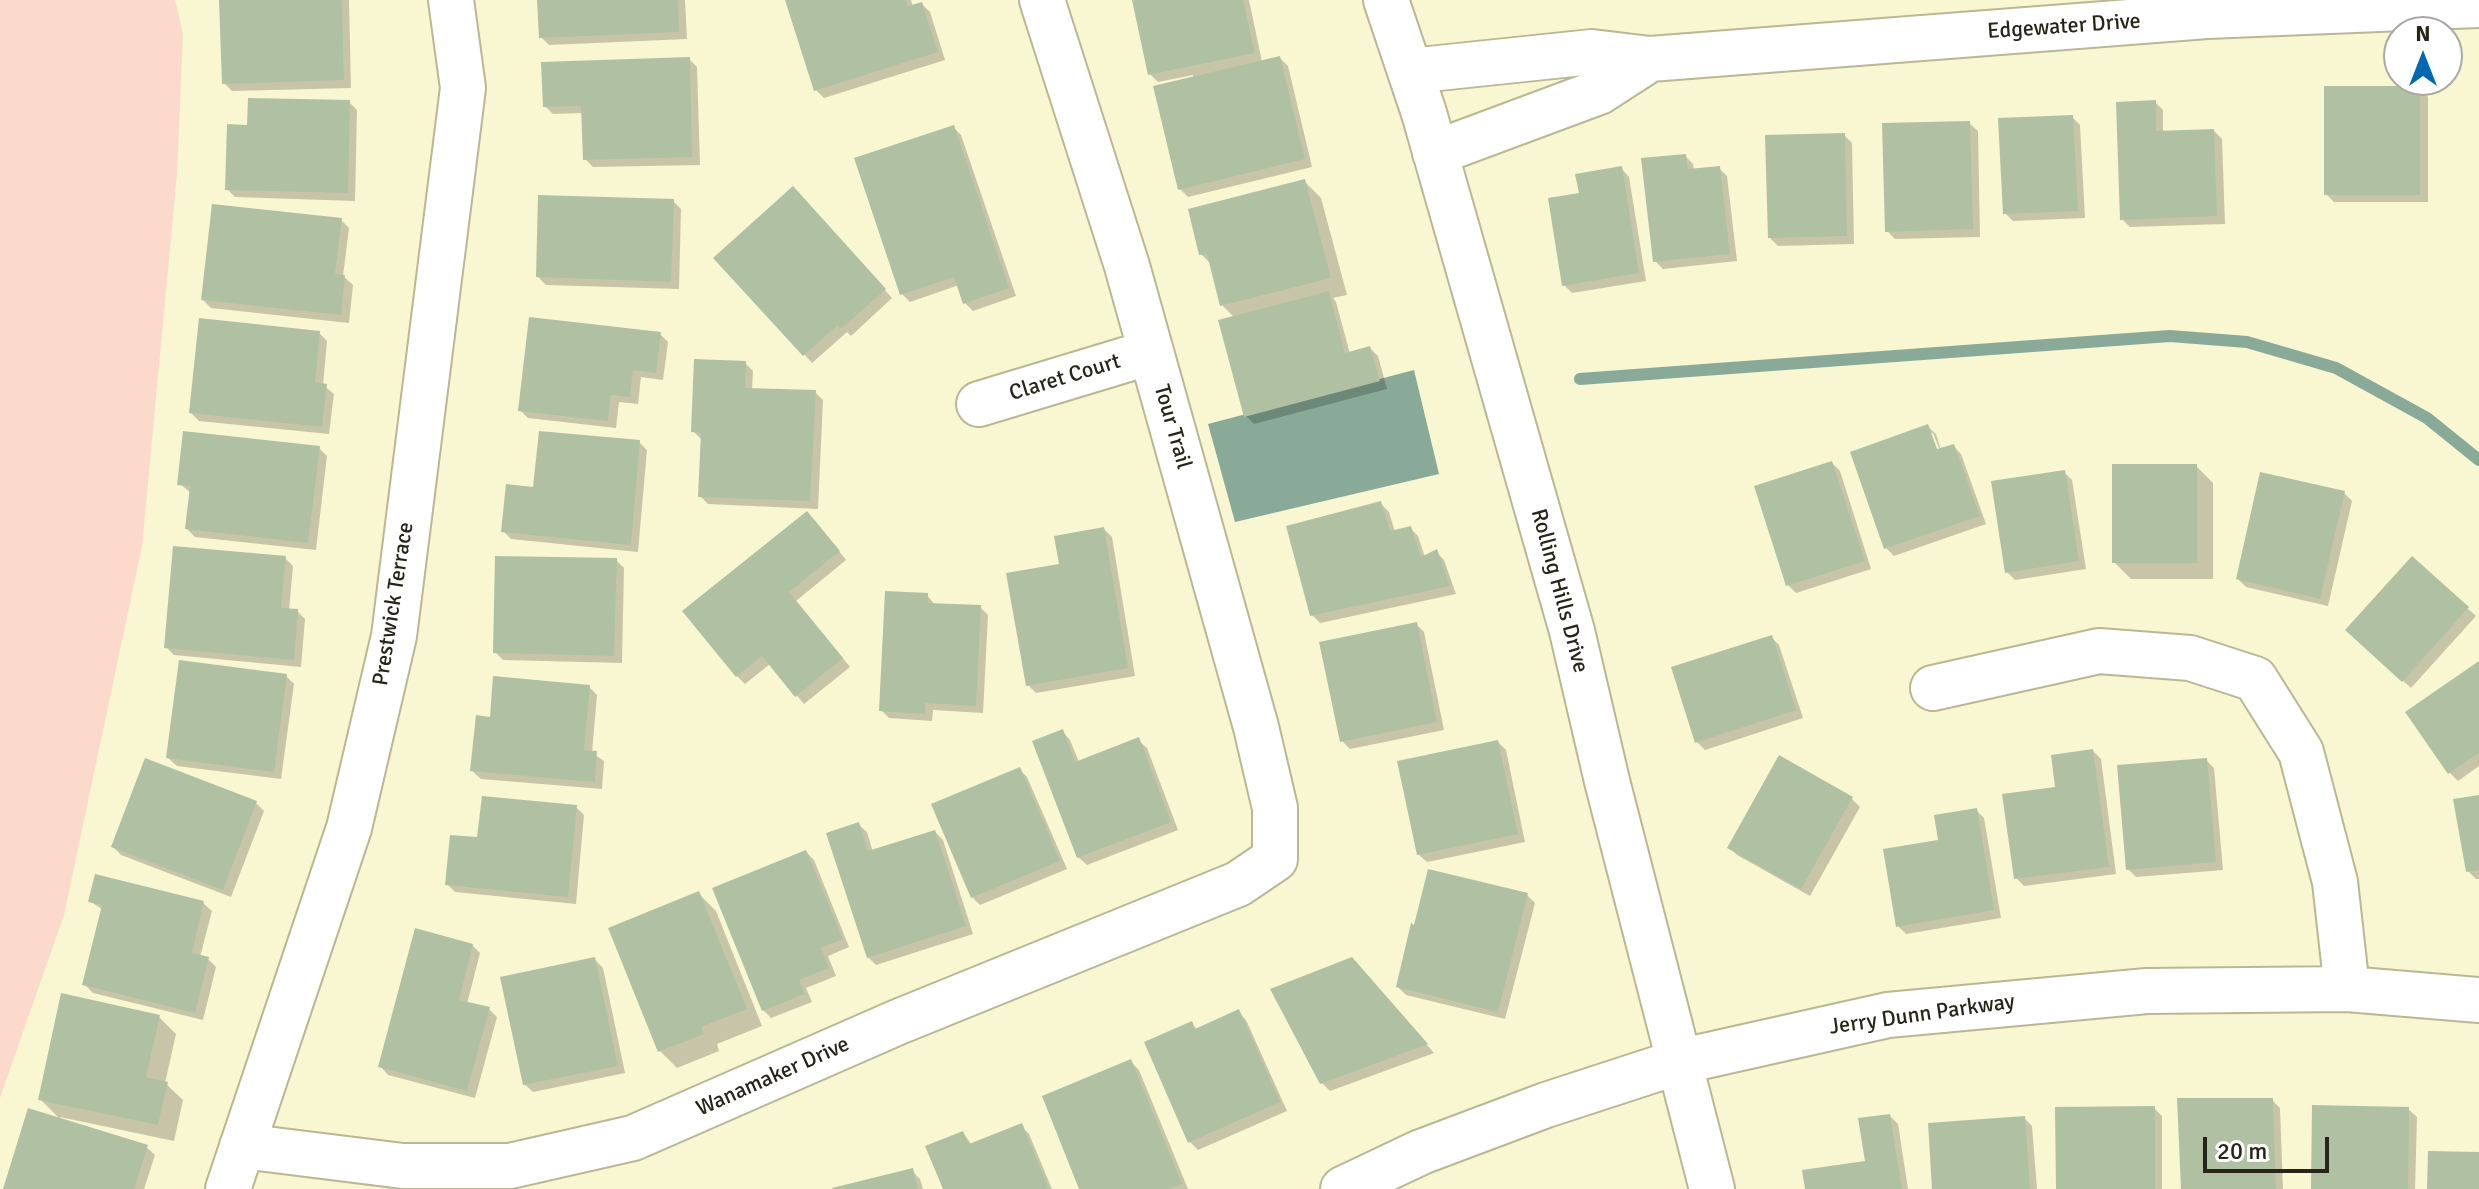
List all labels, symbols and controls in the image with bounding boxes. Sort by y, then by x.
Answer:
street label: Edgewater Drive [1987,8,2141,46]
north arrow [2383,16,2463,96]
text: N [2415,20,2431,47]
street label: Claret Court [1006,349,1124,407]
street label: Tour Trail [1147,382,1197,472]
street label: Rolling Hills Drive [1524,506,1594,676]
street label: Prestwick Terrace [368,520,420,688]
street label: Jerry Dunn Parkway [1828,989,2016,1041]
street label: Wanamaker Drive [692,1031,854,1123]
scale bar [2207,1121,2333,1171]
text: 20 m [2217,1136,2267,1166]

